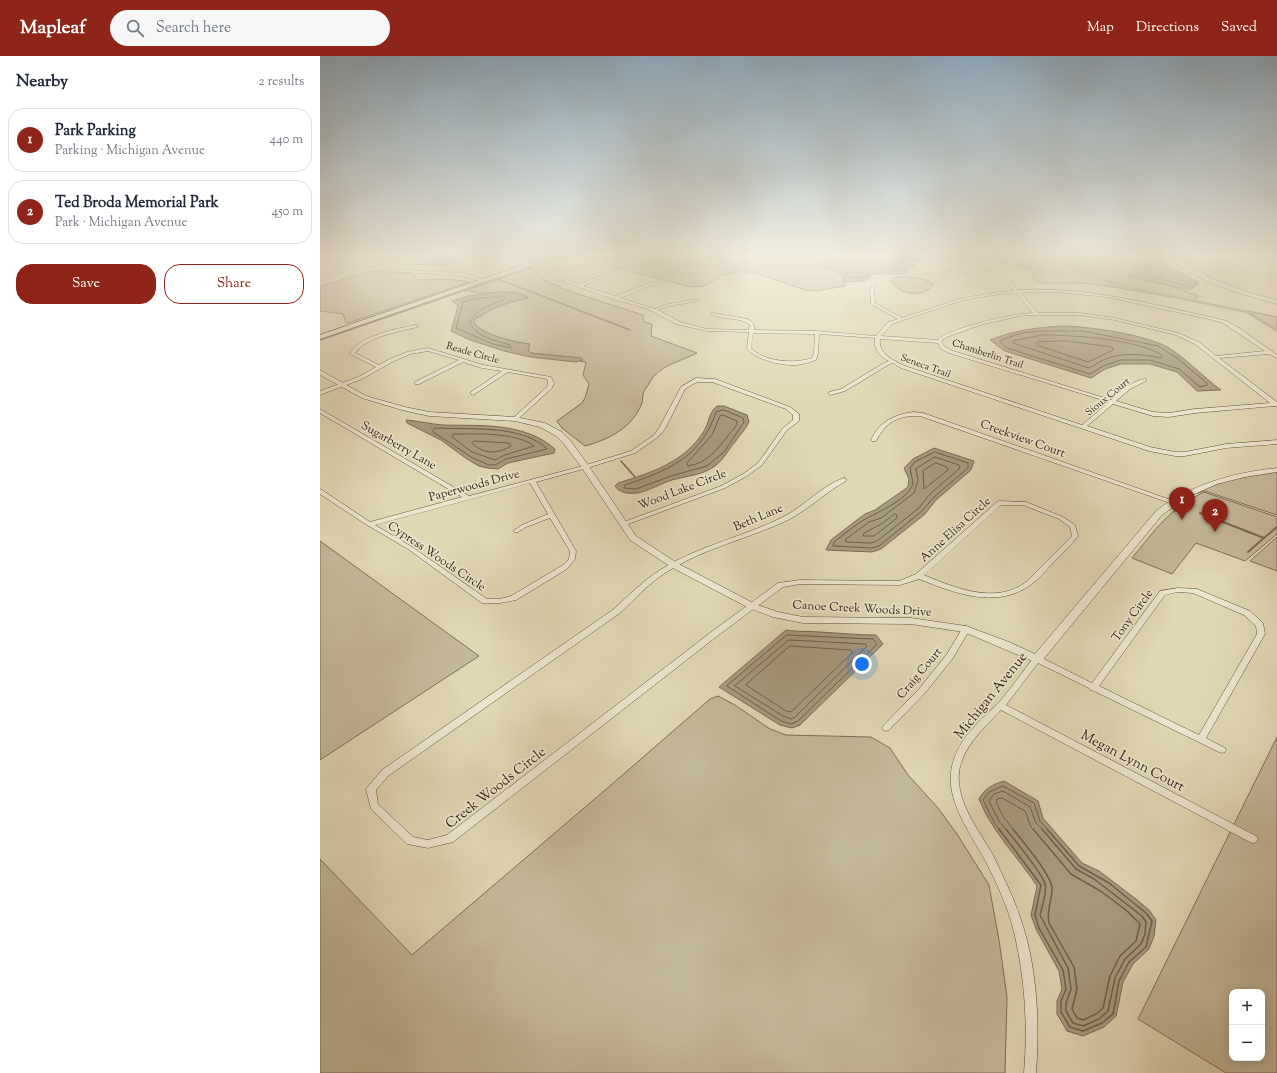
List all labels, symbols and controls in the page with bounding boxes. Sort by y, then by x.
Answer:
search box [110,10,390,46]
text: Mapleaf [20,15,86,42]
icon: search [124,17,146,39]
text: Search here [156,18,231,39]
text: Map [1087,18,1114,38]
text: Directions [1136,18,1199,38]
text: Saved [1221,18,1257,38]
text: Nearby [16,70,68,94]
text: 2 results [259,73,304,91]
text: Park Parking [55,121,136,142]
text: 1 [28,131,32,149]
text: 440 m [270,131,303,149]
text: Parking · Michigan Avenue [55,142,205,160]
text: Ted Broda Memorial Park [55,193,219,214]
text: 2 [27,203,33,221]
text: 450 m [272,203,303,221]
text: Park · Michigan Avenue [55,214,188,232]
button: Save [16,264,156,304]
button: Share [164,264,304,304]
street label: Chamberlin Trail [950,336,1025,373]
street label: Reade Circle [444,339,501,368]
street label: Seneca Trail [898,350,953,383]
street label: Sioux Court [1082,374,1134,420]
street label: Creekview Court [978,415,1068,463]
street label: Sugarberry Lane [357,417,440,475]
street label: Paperwoods Drive [427,465,522,507]
street label: Wood Lake Circle [636,465,730,515]
pin: 1 [1169,487,1195,520]
street label: Anne Elisa Circle [916,493,996,567]
street label: Beth Lane [731,499,786,536]
pin: 2 [1202,499,1228,532]
street label: Cypress Woods Circle [384,517,490,597]
street label: Tony Circle [1108,585,1158,645]
street label: Canoe Creek Woods Drive [792,596,932,622]
street label: Craig Court [893,644,947,703]
street label: Michigan Avenue [950,649,1033,744]
your location [852,654,872,674]
street label: Megan Lynn Court [1077,726,1188,798]
street label: Creek Woods Circle [442,743,551,834]
map controls [1229,989,1265,1061]
button: + [1229,989,1265,1025]
button: − [1229,1025,1265,1061]

